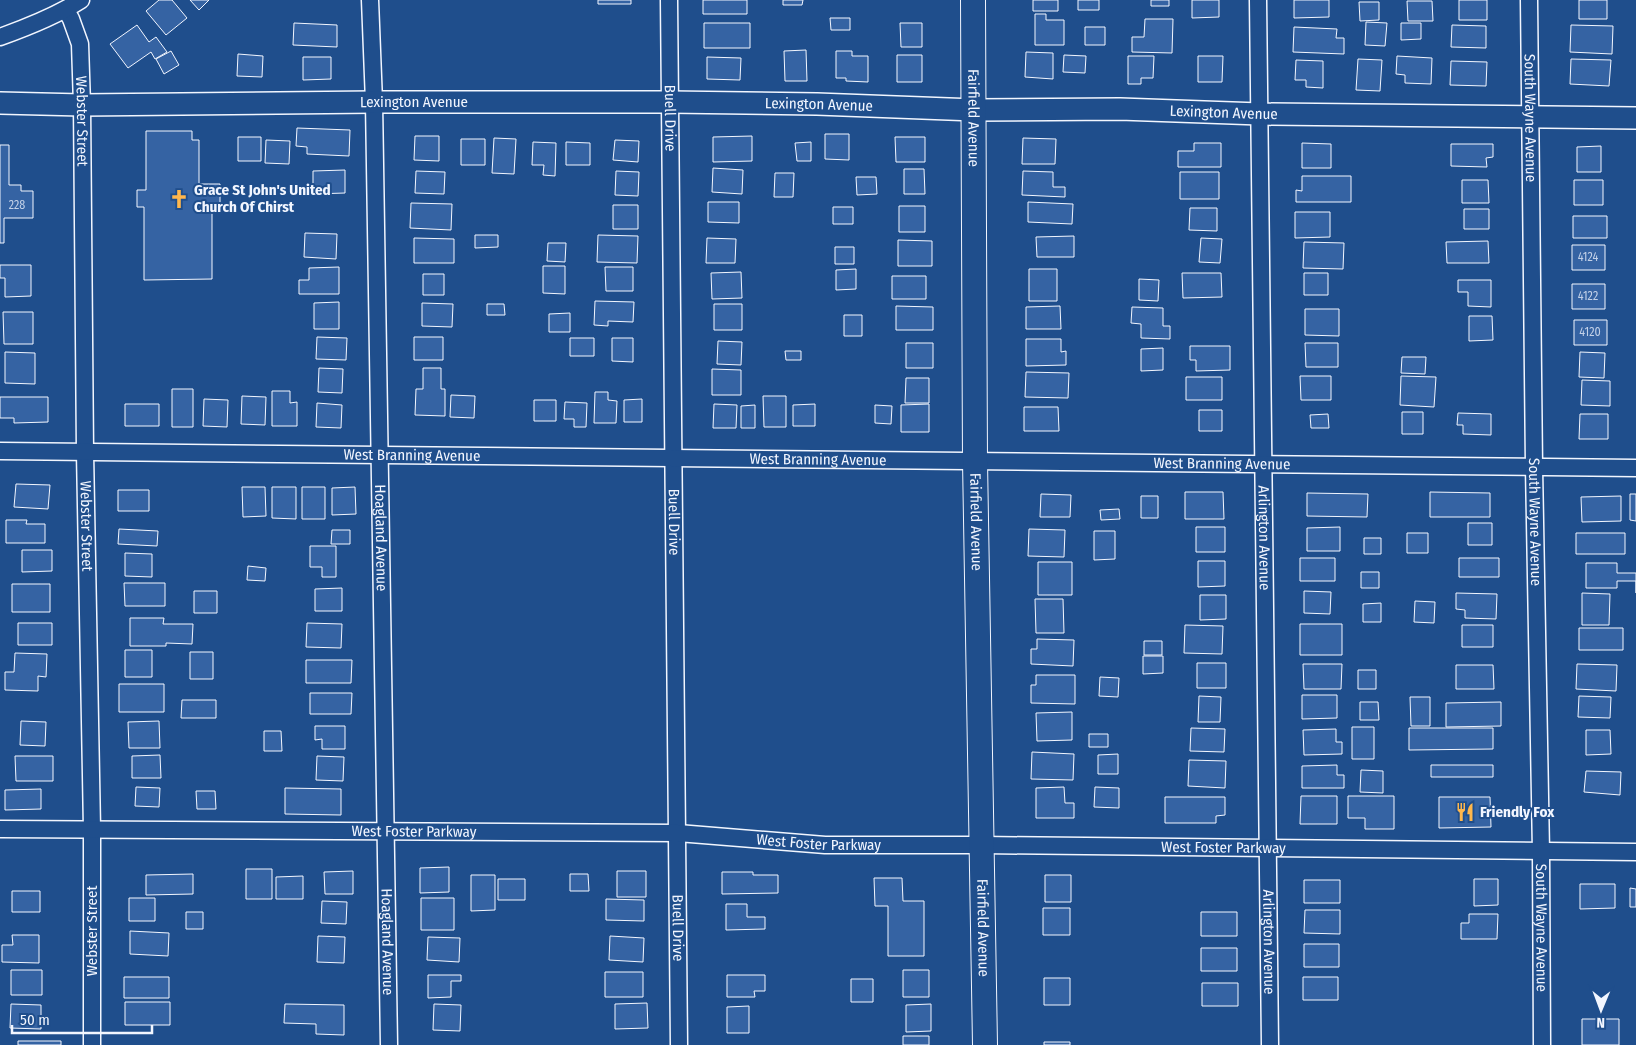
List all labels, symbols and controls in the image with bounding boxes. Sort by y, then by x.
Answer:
street label: South Wayne Avenue [1521,54,1540,182]
street label: Fairfield Avenue [964,69,983,167]
street label: Webster Street [72,75,92,167]
street label: Buell Drive [661,85,679,151]
street label: Lexington Avenue [360,93,468,111]
street label: Lexington Avenue [765,94,873,115]
street label: Lexington Avenue [1169,102,1278,123]
place label: Grace St John's United Church Of Chirst [194,181,331,216]
church icon: Grace St John's United Church Of Chirst [168,188,190,210]
house number: 228 [9,198,25,212]
house number: 4124 [1578,250,1599,264]
house number: 4122 [1578,289,1598,303]
house number: 4120 [1579,325,1601,339]
street label: West Branning Avenue [343,446,481,465]
street label: West Branning Avenue [749,450,887,469]
street label: West Branning Avenue [1153,454,1290,473]
street label: South Wayne Avenue [1525,458,1545,586]
street label: Fairfield Avenue [966,473,986,571]
street label: Webster Street [77,481,96,572]
street label: Hoagland Avenue [371,484,391,591]
street label: Arlington Avenue [1255,485,1274,591]
street label: Buell Drive [665,489,683,555]
restaurant icon: Friendly Fox [1454,801,1476,823]
place label: Friendly Fox [1480,803,1555,821]
street label: West Foster Parkway [352,822,477,841]
street label: West Foster Parkway [756,830,881,854]
street label: West Foster Parkway [1161,838,1286,857]
street label: South Wayne Avenue [1532,864,1551,992]
street label: Fairfield Avenue [973,879,993,977]
street label: Webster Street [83,886,101,976]
street label: Hoagland Avenue [378,888,397,995]
street label: Arlington Avenue [1259,889,1278,995]
street label: Buell Drive [669,894,687,961]
north arrow [1576,985,1626,1035]
scale bar [12,1002,152,1034]
text: 50 m [20,1011,50,1029]
text: N [1596,1014,1605,1031]

